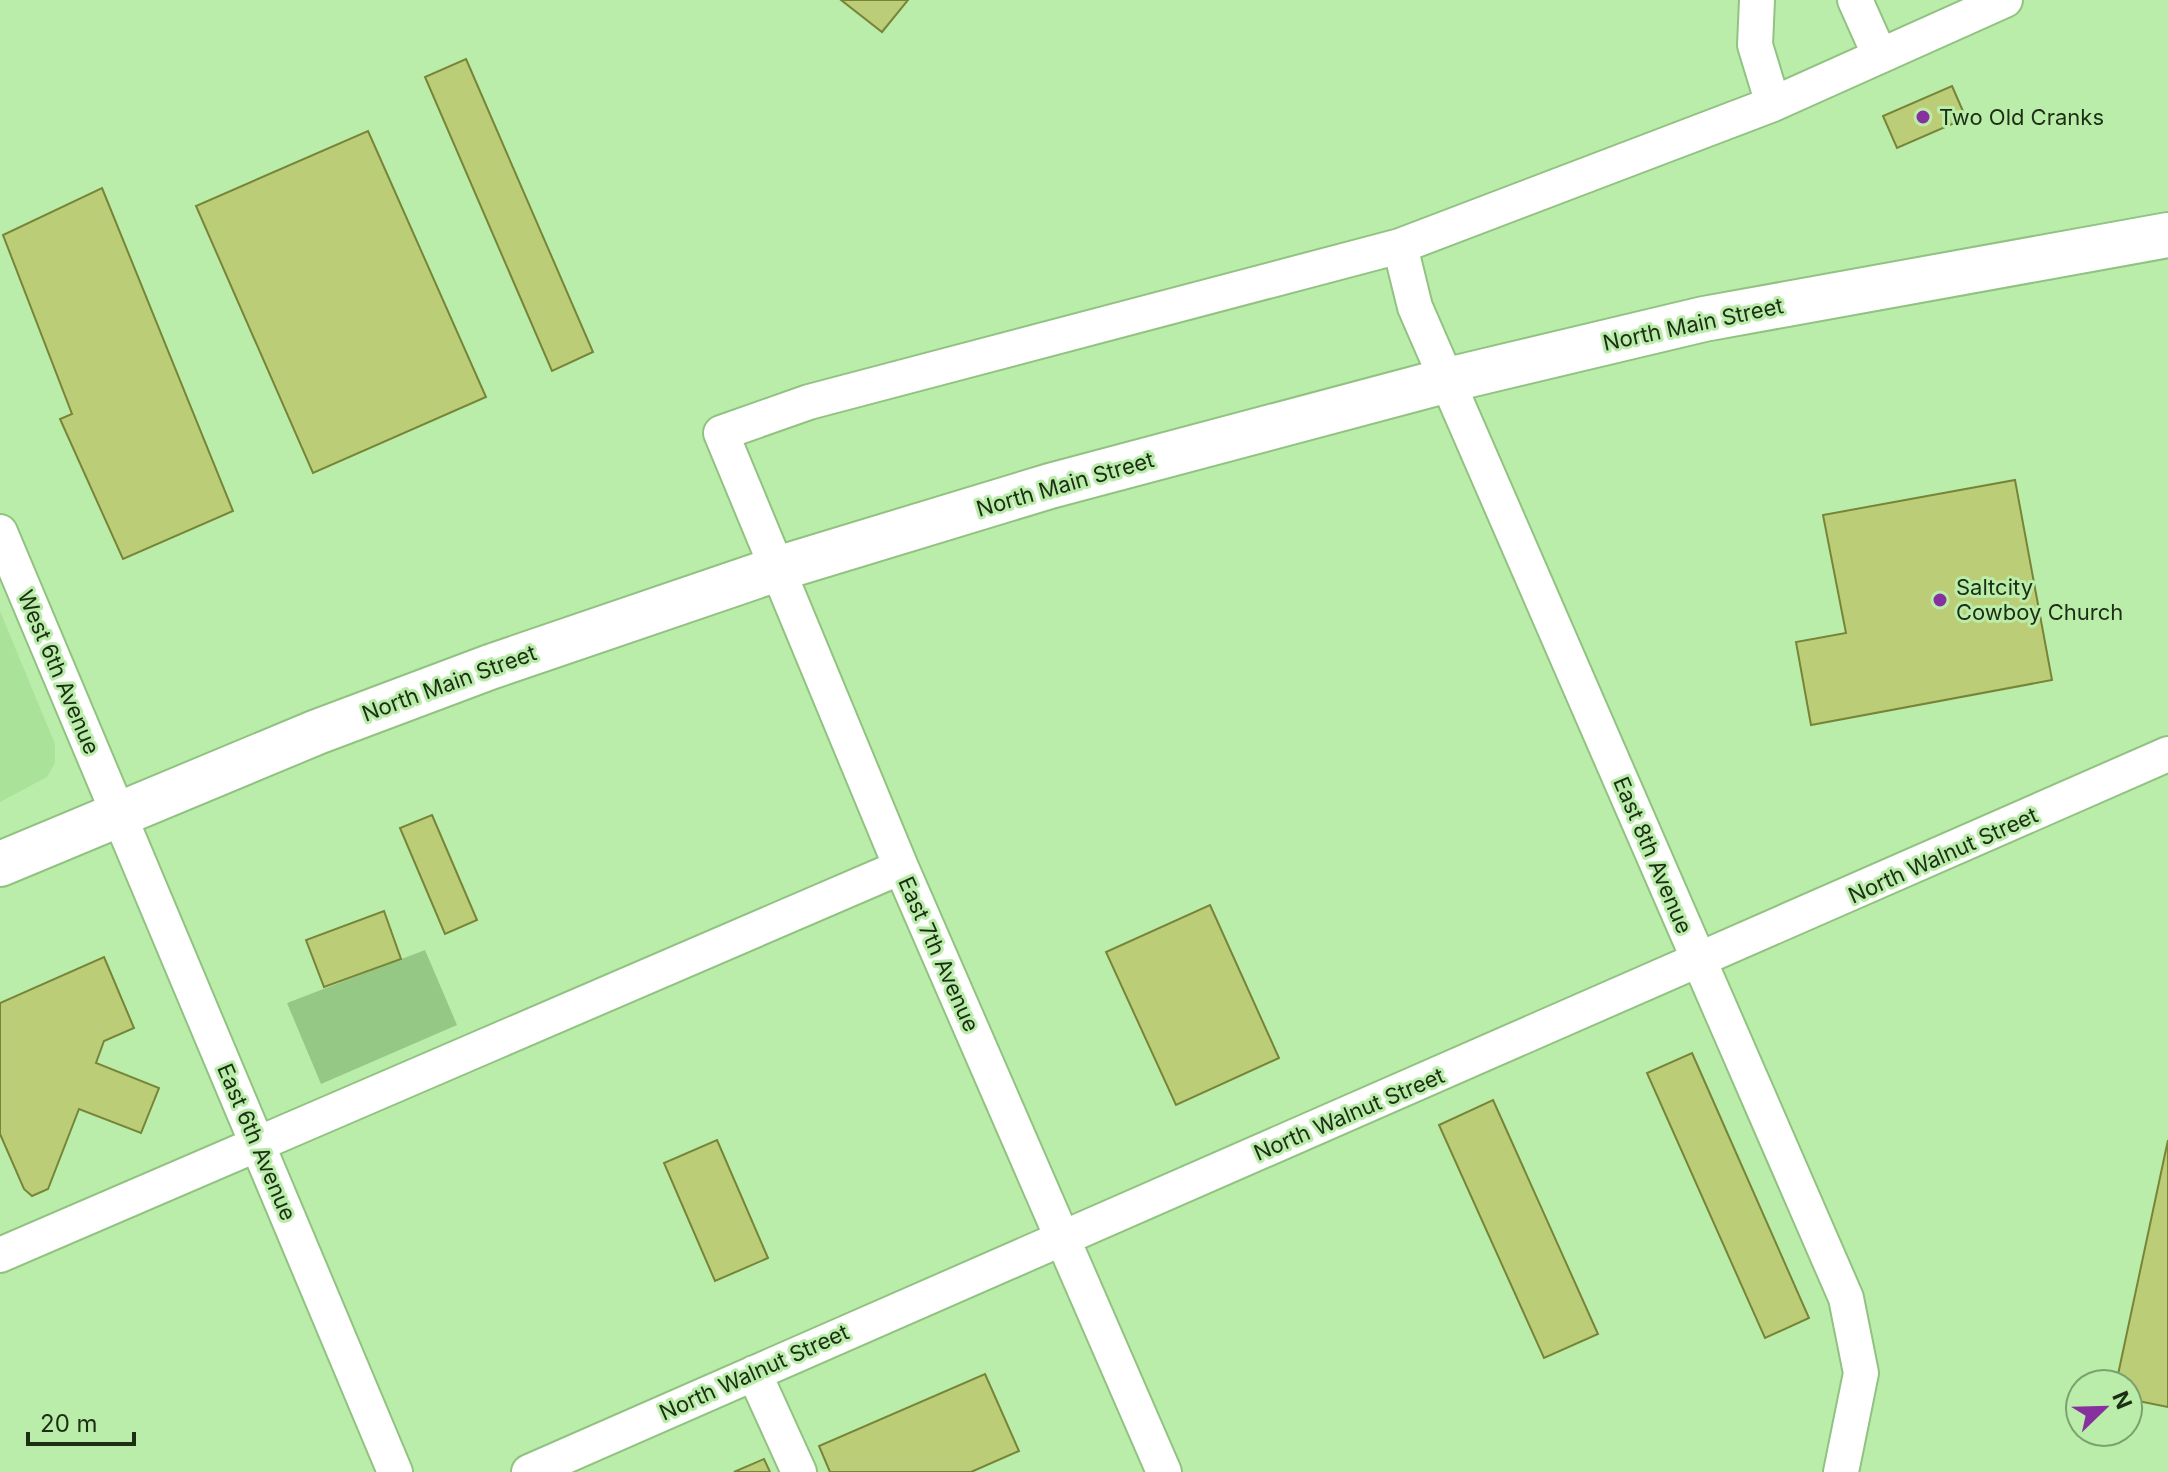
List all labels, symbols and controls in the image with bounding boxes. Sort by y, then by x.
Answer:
place label: Two Old Cranks [1939,104,2104,130]
marker: Two Old Cranks [1914,108,1932,126]
street label: North Main Street [1600,292,1786,356]
street label: North Main Street [973,446,1157,522]
place label: Saltcity Cowboy Church [1956,574,2123,625]
street label: West 6th Avenue [13,586,105,758]
marker: Saltcity Cowboy Church [1931,591,1949,609]
street label: North Main Street [358,639,540,727]
street label: East 8th Avenue [1608,773,1698,937]
street label: North Walnut Street [1844,802,2042,908]
street label: East 7th Avenue [893,873,985,1035]
street label: East 6th Avenue [212,1060,302,1224]
street label: North Walnut Street [1250,1062,1448,1166]
street label: North Walnut Street [655,1319,853,1425]
north arrow [2064,1368,2144,1448]
text: N [2107,1387,2138,1413]
scale bar [28,1396,134,1446]
text: 20 m [40,1409,98,1438]

